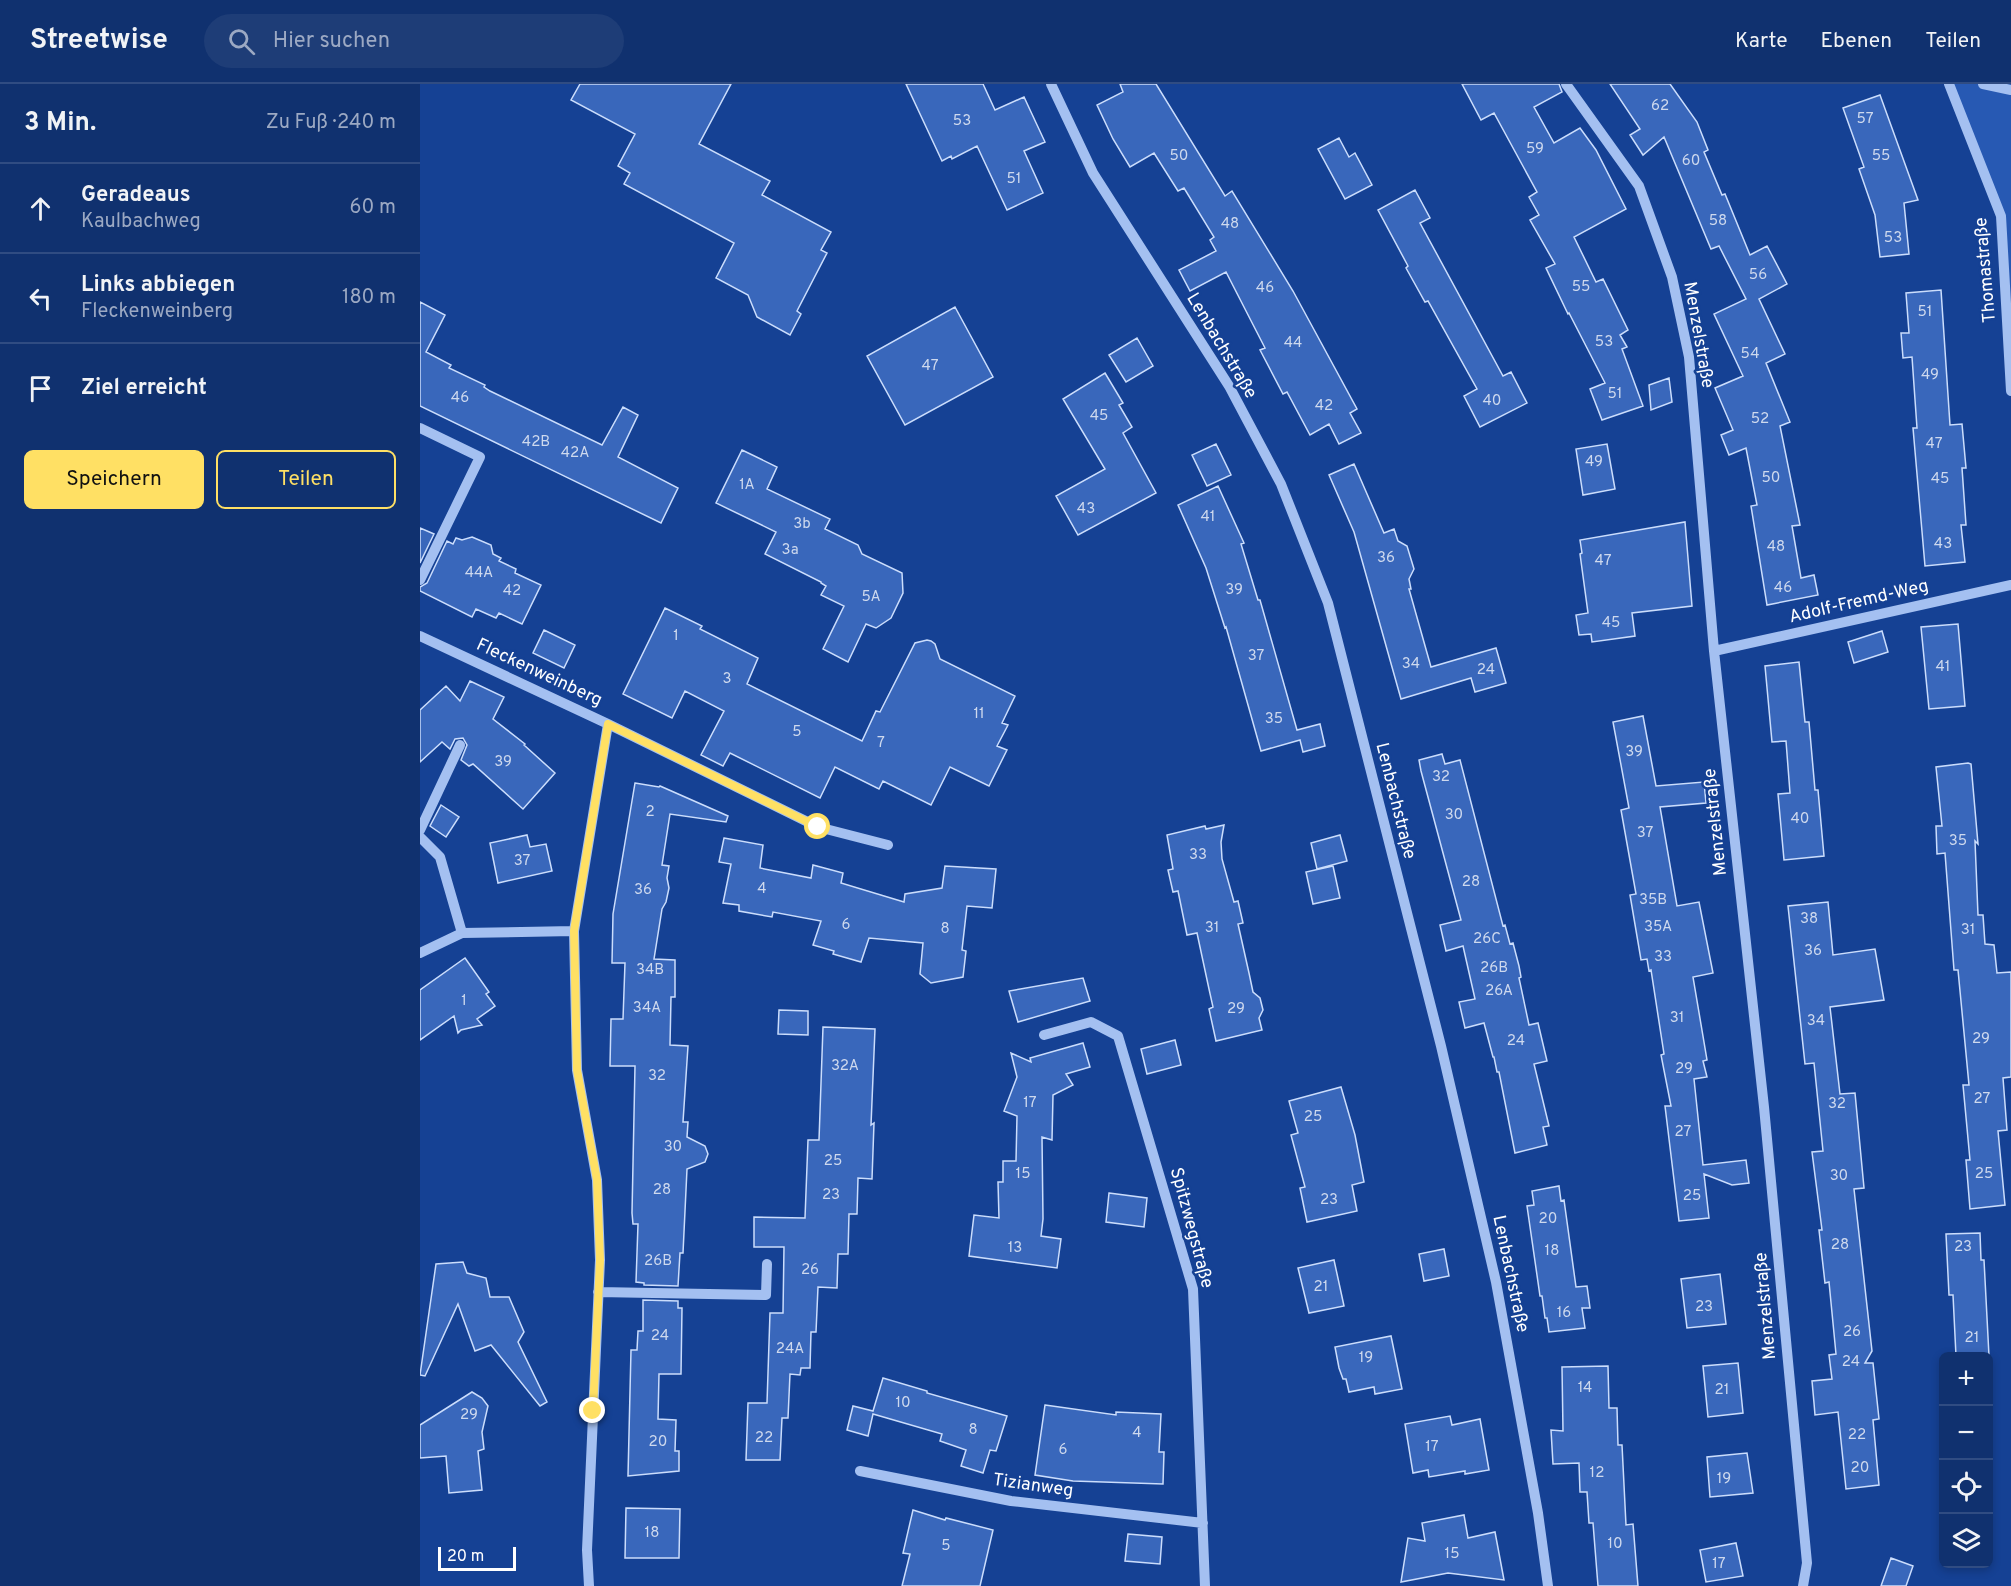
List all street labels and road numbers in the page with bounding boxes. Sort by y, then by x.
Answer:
street label: Thomastraße [1970,216,2002,324]
street label: Menzelstraße [1677,280,1719,390]
street label: Lenbachstraße [1180,289,1262,403]
street label: Adolf-Fremd-Weg [1787,575,1931,629]
street label: Fleckenweinberg [472,634,606,712]
street label: Lenbachstraße [1369,740,1421,862]
street label: Menzelstraße [1699,767,1733,877]
street label: Spitzwegstraße [1164,1165,1218,1291]
street label: Lenbachstraße [1486,1213,1534,1335]
street label: Menzelstraße [1750,1251,1782,1361]
street label: Tizianweg [991,1469,1075,1503]

